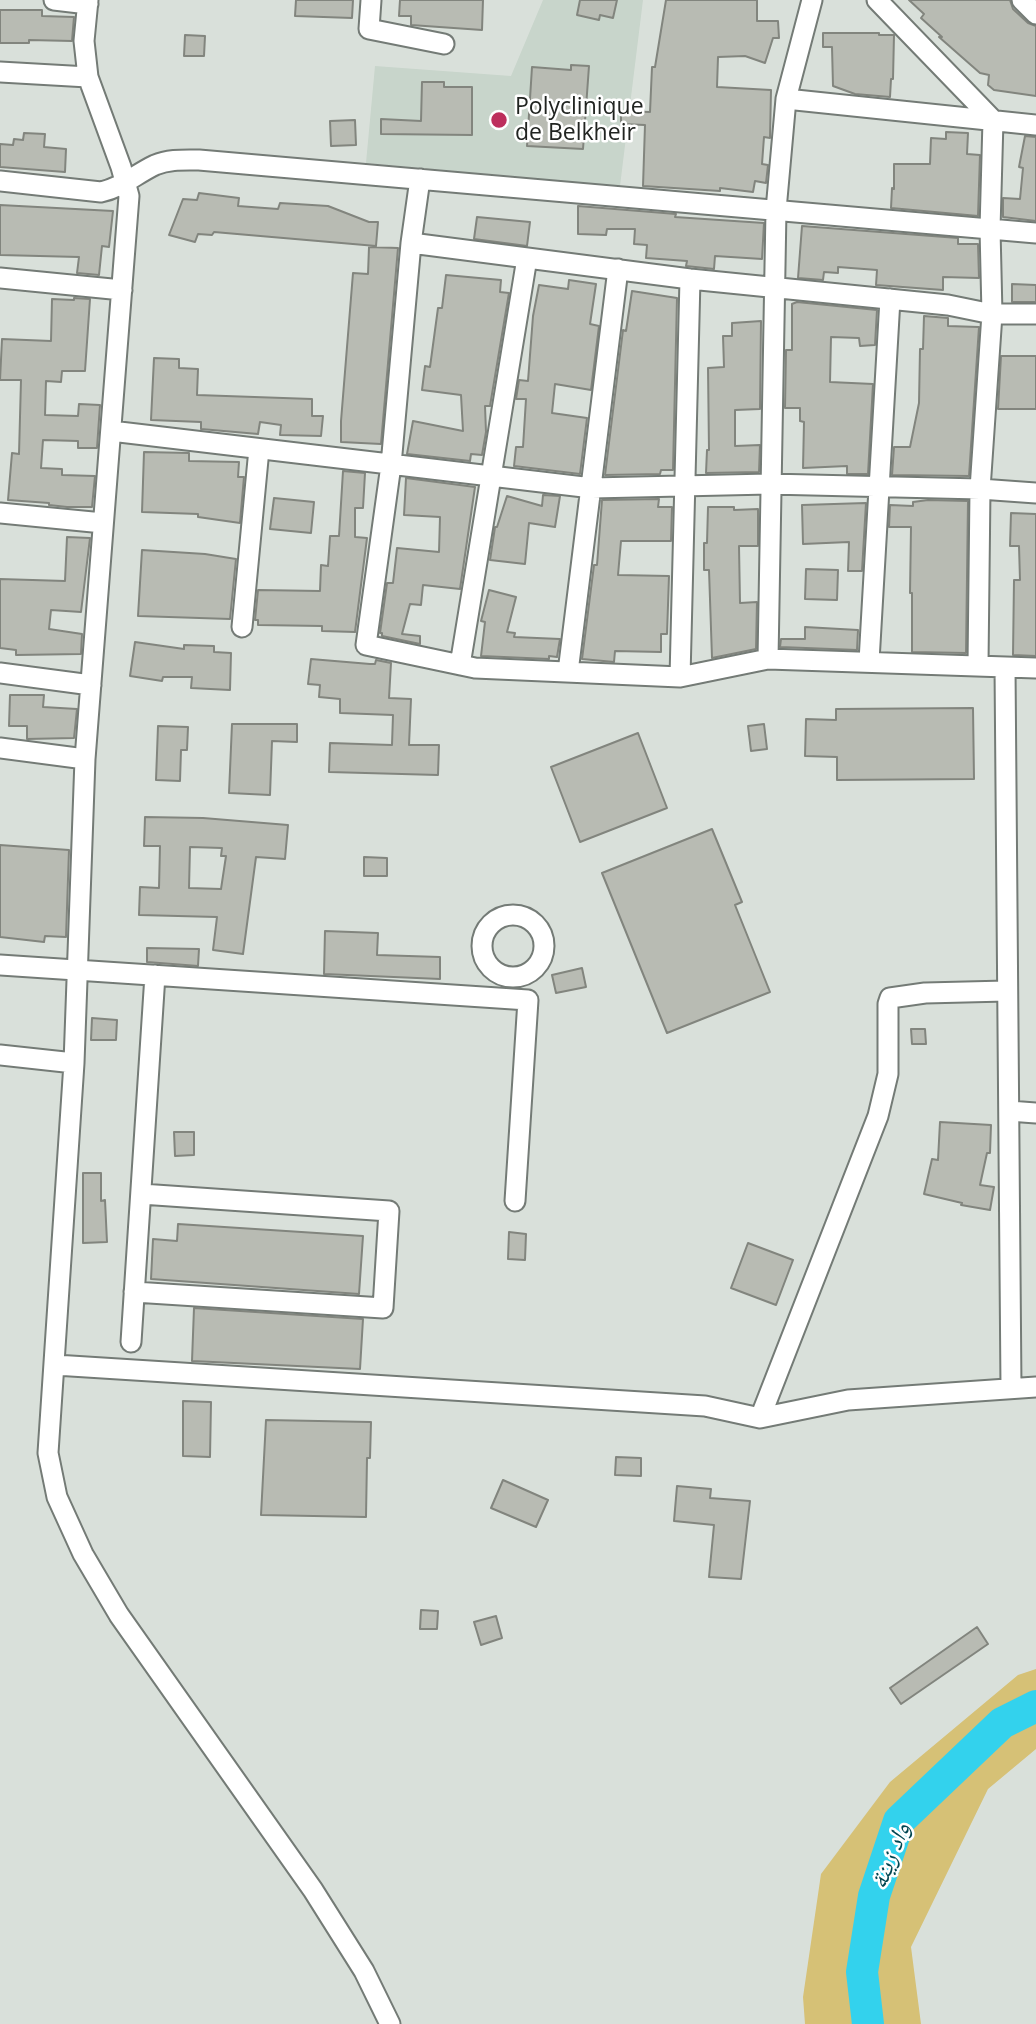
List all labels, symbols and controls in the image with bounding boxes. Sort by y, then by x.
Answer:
place label: Polyclinique de Belkheir [515,93,644,147]
marker: Polyclinique de Belkheir [489,110,509,130]
water label: واد زينة [865,1819,917,1893]

